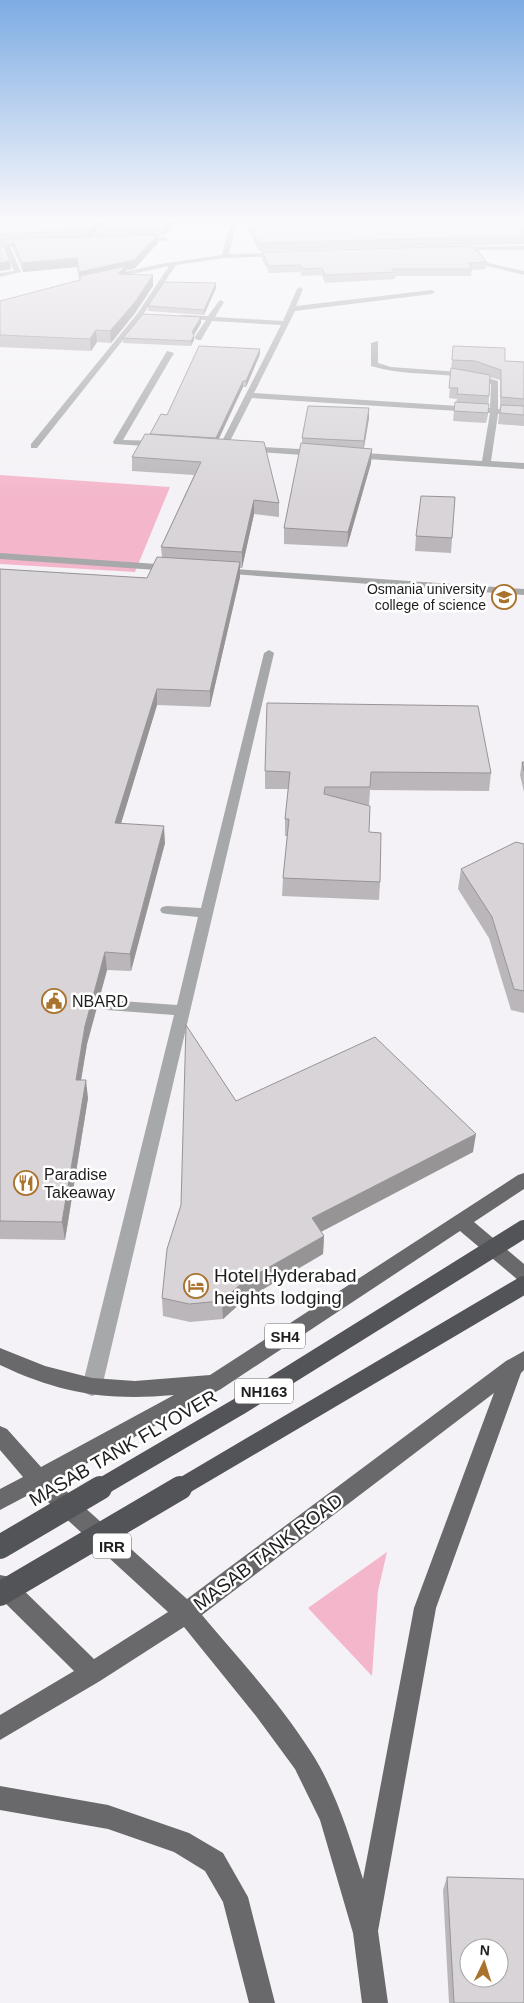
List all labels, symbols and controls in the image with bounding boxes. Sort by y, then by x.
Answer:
place label: Osmania university college of science [367,581,486,613]
school or university icon: Osmania university college of science [491,584,517,610]
public building icon: NBARD [41,988,67,1014]
place label: NBARD [72,993,128,1010]
place label: Paradise Takeaway [44,1166,115,1201]
restaurant icon: Paradise Takeaway [13,1170,39,1196]
place label: Hotel Hyderabad heights lodging [214,1265,357,1308]
hotel icon: Hotel Hyderabad heights lodging [183,1273,209,1299]
road number: SH4 [265,1324,305,1348]
road number: NH163 [235,1378,293,1404]
street label: MASAB TANK FLYOVER [25,1386,221,1510]
street label: MASAB TANK ROAD [189,1489,347,1615]
road number: IRR [93,1534,131,1558]
north arrow [459,1938,509,1988]
text: N [479,1942,491,1958]

